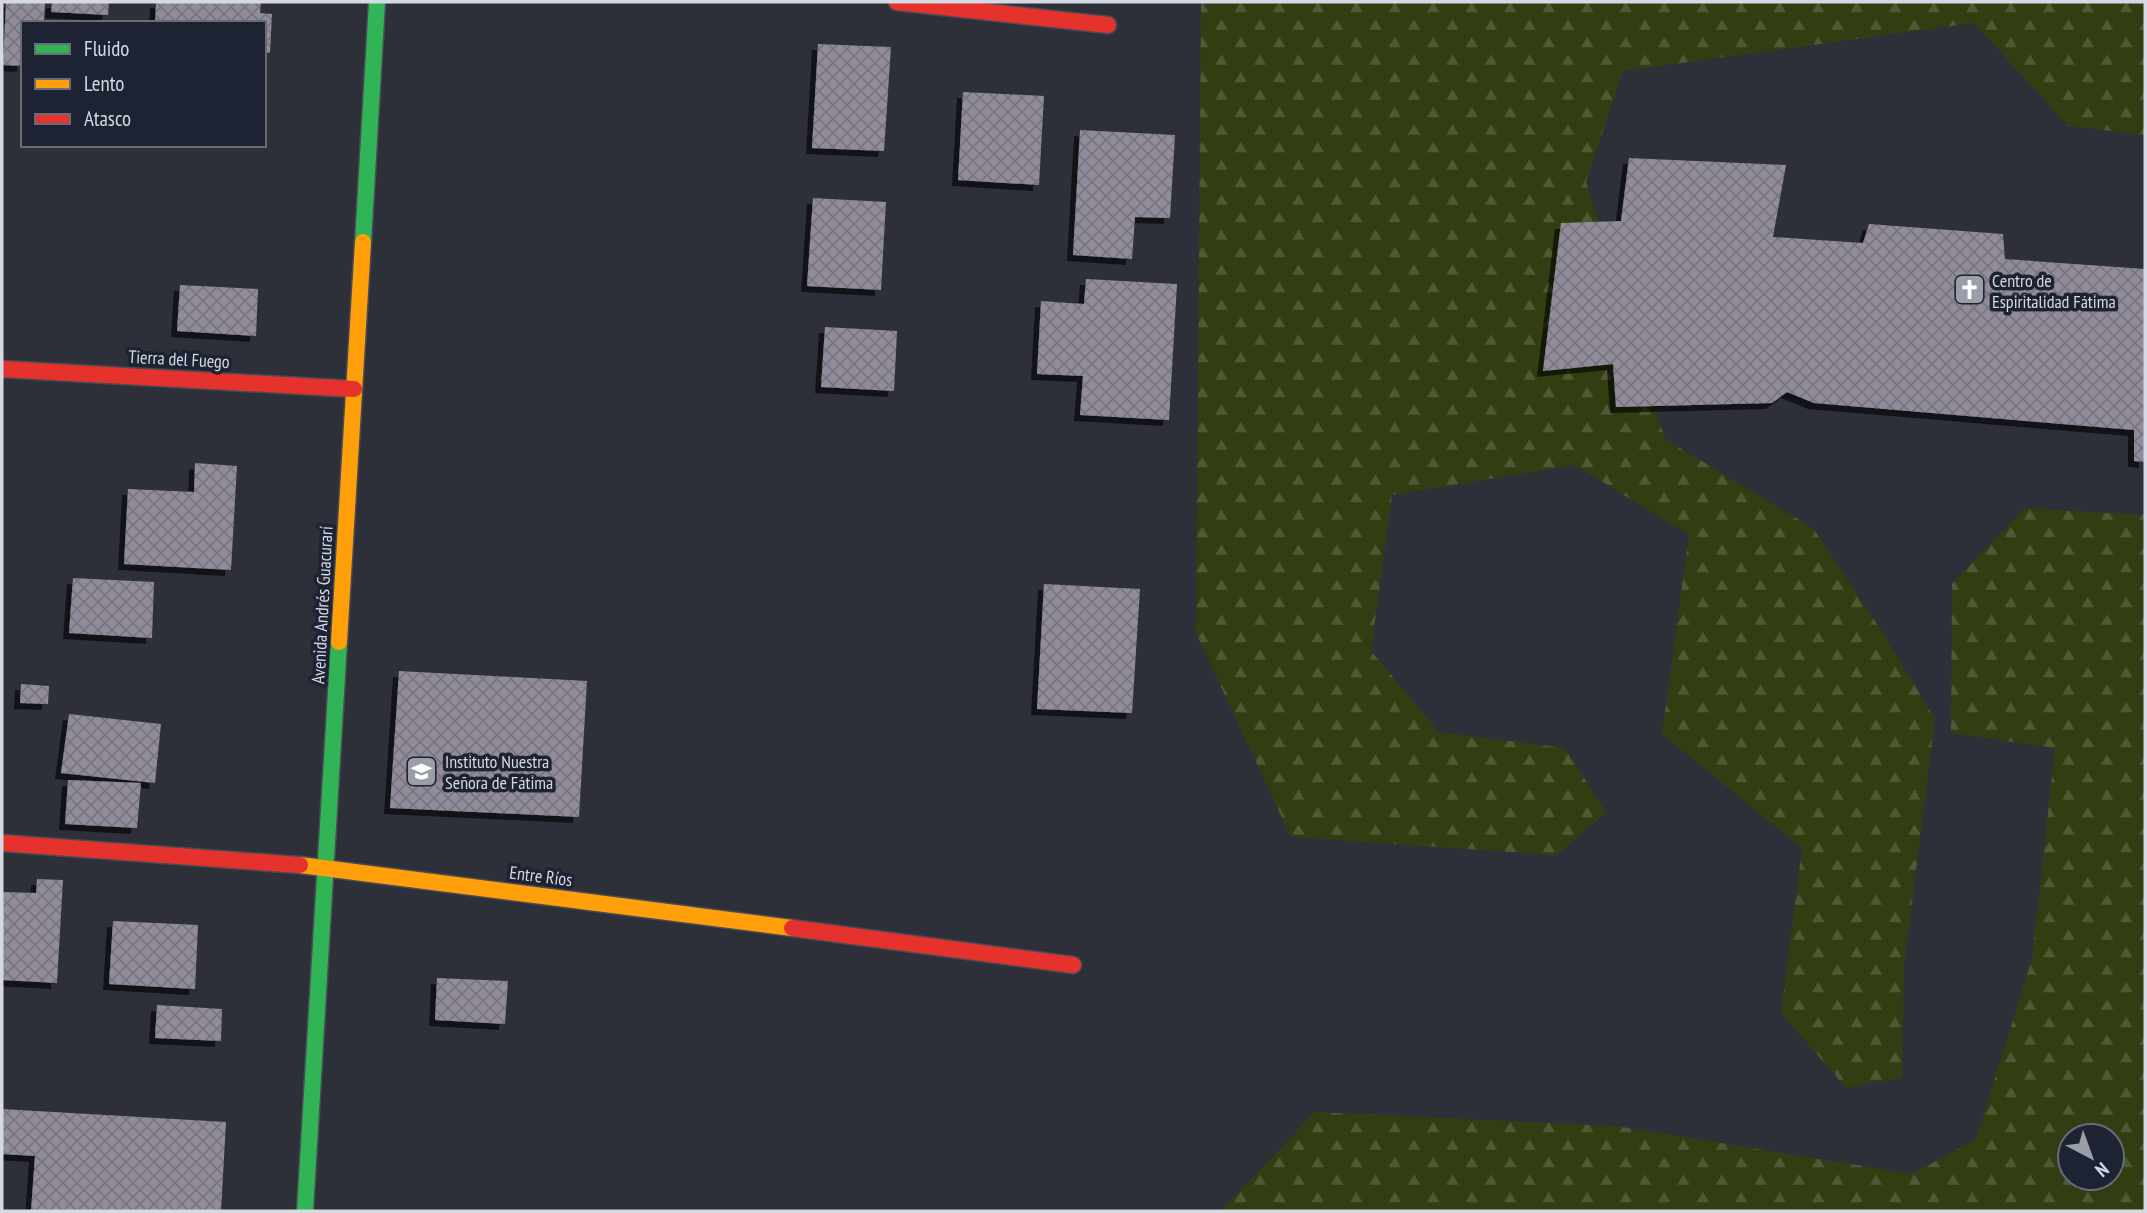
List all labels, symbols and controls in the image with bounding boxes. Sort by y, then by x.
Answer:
legend [21,21,266,147]
text: Fluido [84,35,129,62]
text: Lento [84,70,124,97]
text: Atasco [84,105,131,132]
place label: Centro de Espiritalidad Fátima [1992,269,2116,313]
church icon: Centro de Espiritalidad Fátima [1952,273,1986,307]
street label: Tierra del Fuego [128,345,231,373]
street label: Avenida Andrés Guacurarí [306,525,338,685]
place label: Instituto Nuestra Señora de Fátima [445,750,553,794]
school or university icon: Instituto Nuestra Señora de Fátima [405,754,439,788]
street label: Entre Ríos [508,861,574,891]
north arrow [2056,1122,2126,1192]
text: N [2090,1157,2114,1182]

